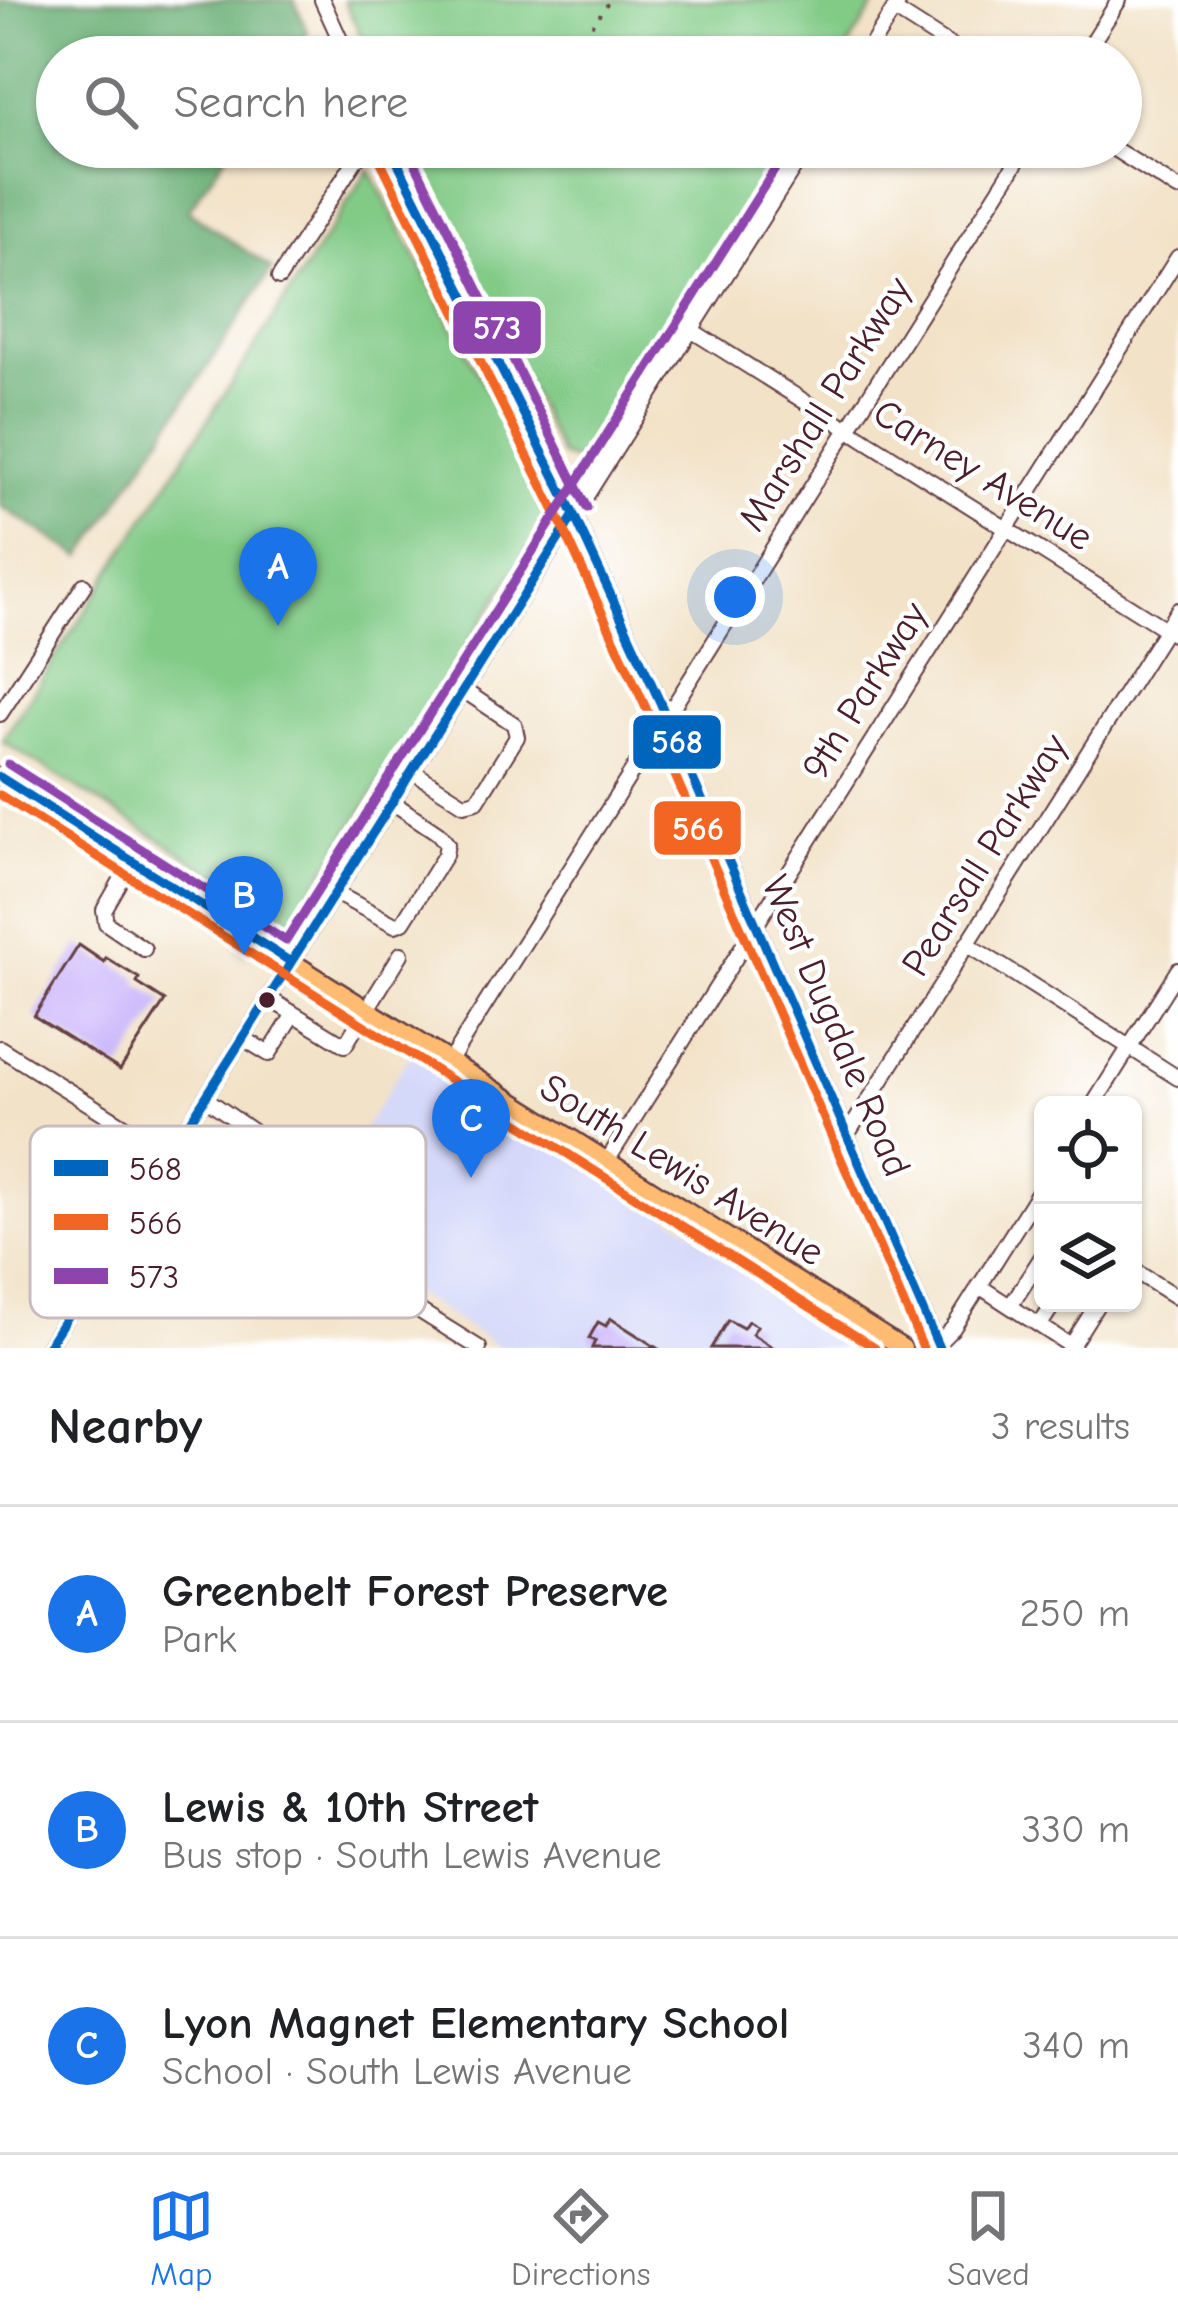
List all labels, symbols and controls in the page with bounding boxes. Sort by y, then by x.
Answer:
search box [36,36,1142,168]
icon: search [78,69,144,135]
text: Search here [174,76,408,128]
street label: Marshall Parkway [729,268,921,539]
line badge: 573 [451,299,543,356]
text: 573 [473,309,521,347]
street label: Carney Avenue [865,390,1101,560]
pin: A [239,527,317,626]
your location [705,567,765,627]
street label: 9th Parkway [793,594,938,788]
line badge: 568 [631,713,723,771]
text: 568 [651,723,703,761]
street label: Pearsall Parkway [893,725,1078,984]
line badge: 566 [652,799,743,857]
text: 566 [672,810,724,848]
pin: B [205,856,283,955]
street label: West Dugdale Road [752,869,920,1183]
unlabelled marker [256,989,278,1011]
street label: South Lewis Avenue [532,1065,832,1275]
pin: C [432,1079,510,1178]
map controls [1034,1096,1142,1312]
button: locate [1034,1096,1142,1204]
legend [30,1126,426,1318]
text: 568 [129,1150,182,1188]
text: 566 [129,1204,183,1242]
button: layers [1034,1204,1142,1312]
text: 573 [129,1258,179,1296]
text: Nearby [48,1397,202,1456]
text: 3 results [991,1404,1130,1449]
text: Greenbelt Forest Preserve [162,1565,668,1617]
text: A [76,1591,98,1636]
text: 250 m [1019,1591,1130,1636]
text: Park [162,1617,237,1662]
text: Lewis & 10th Street [162,1781,538,1833]
text: B [75,1807,99,1852]
text: 330 m [1022,1807,1130,1852]
text: Bus stop · South Lewis Avenue [162,1833,662,1878]
text: Lyon Magnet Elementary School [162,1997,789,2049]
text: C [75,2023,99,2068]
text: 340 m [1022,2023,1130,2068]
text: School · South Lewis Avenue [162,2049,632,2094]
tab: Map [148,2183,214,2293]
tab: Directions [511,2183,651,2293]
tab: Saved [947,2183,1030,2293]

